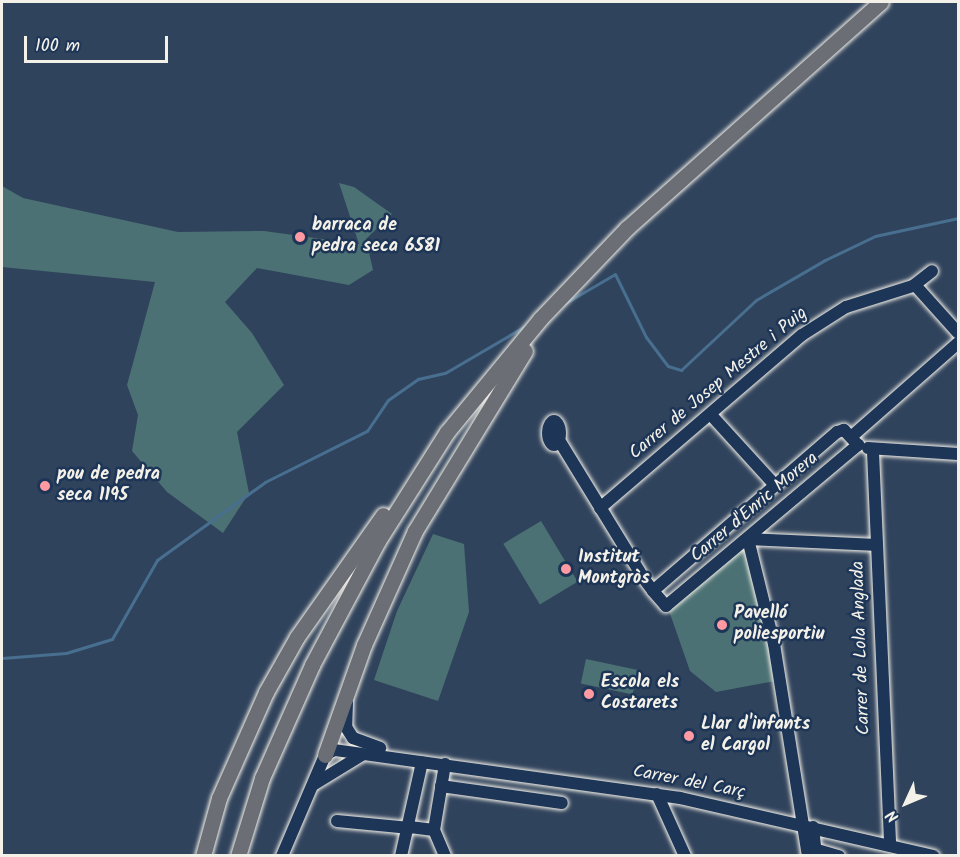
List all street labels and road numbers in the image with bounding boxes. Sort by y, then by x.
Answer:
street label: Carrer de Josep Mestre i Puig [626,303,812,465]
street label: Carrer d'Enric Morera [687,448,823,568]
street label: Carrer de Lola Anglada [848,561,876,735]
street label: Carrer del Carç [631,761,747,805]

